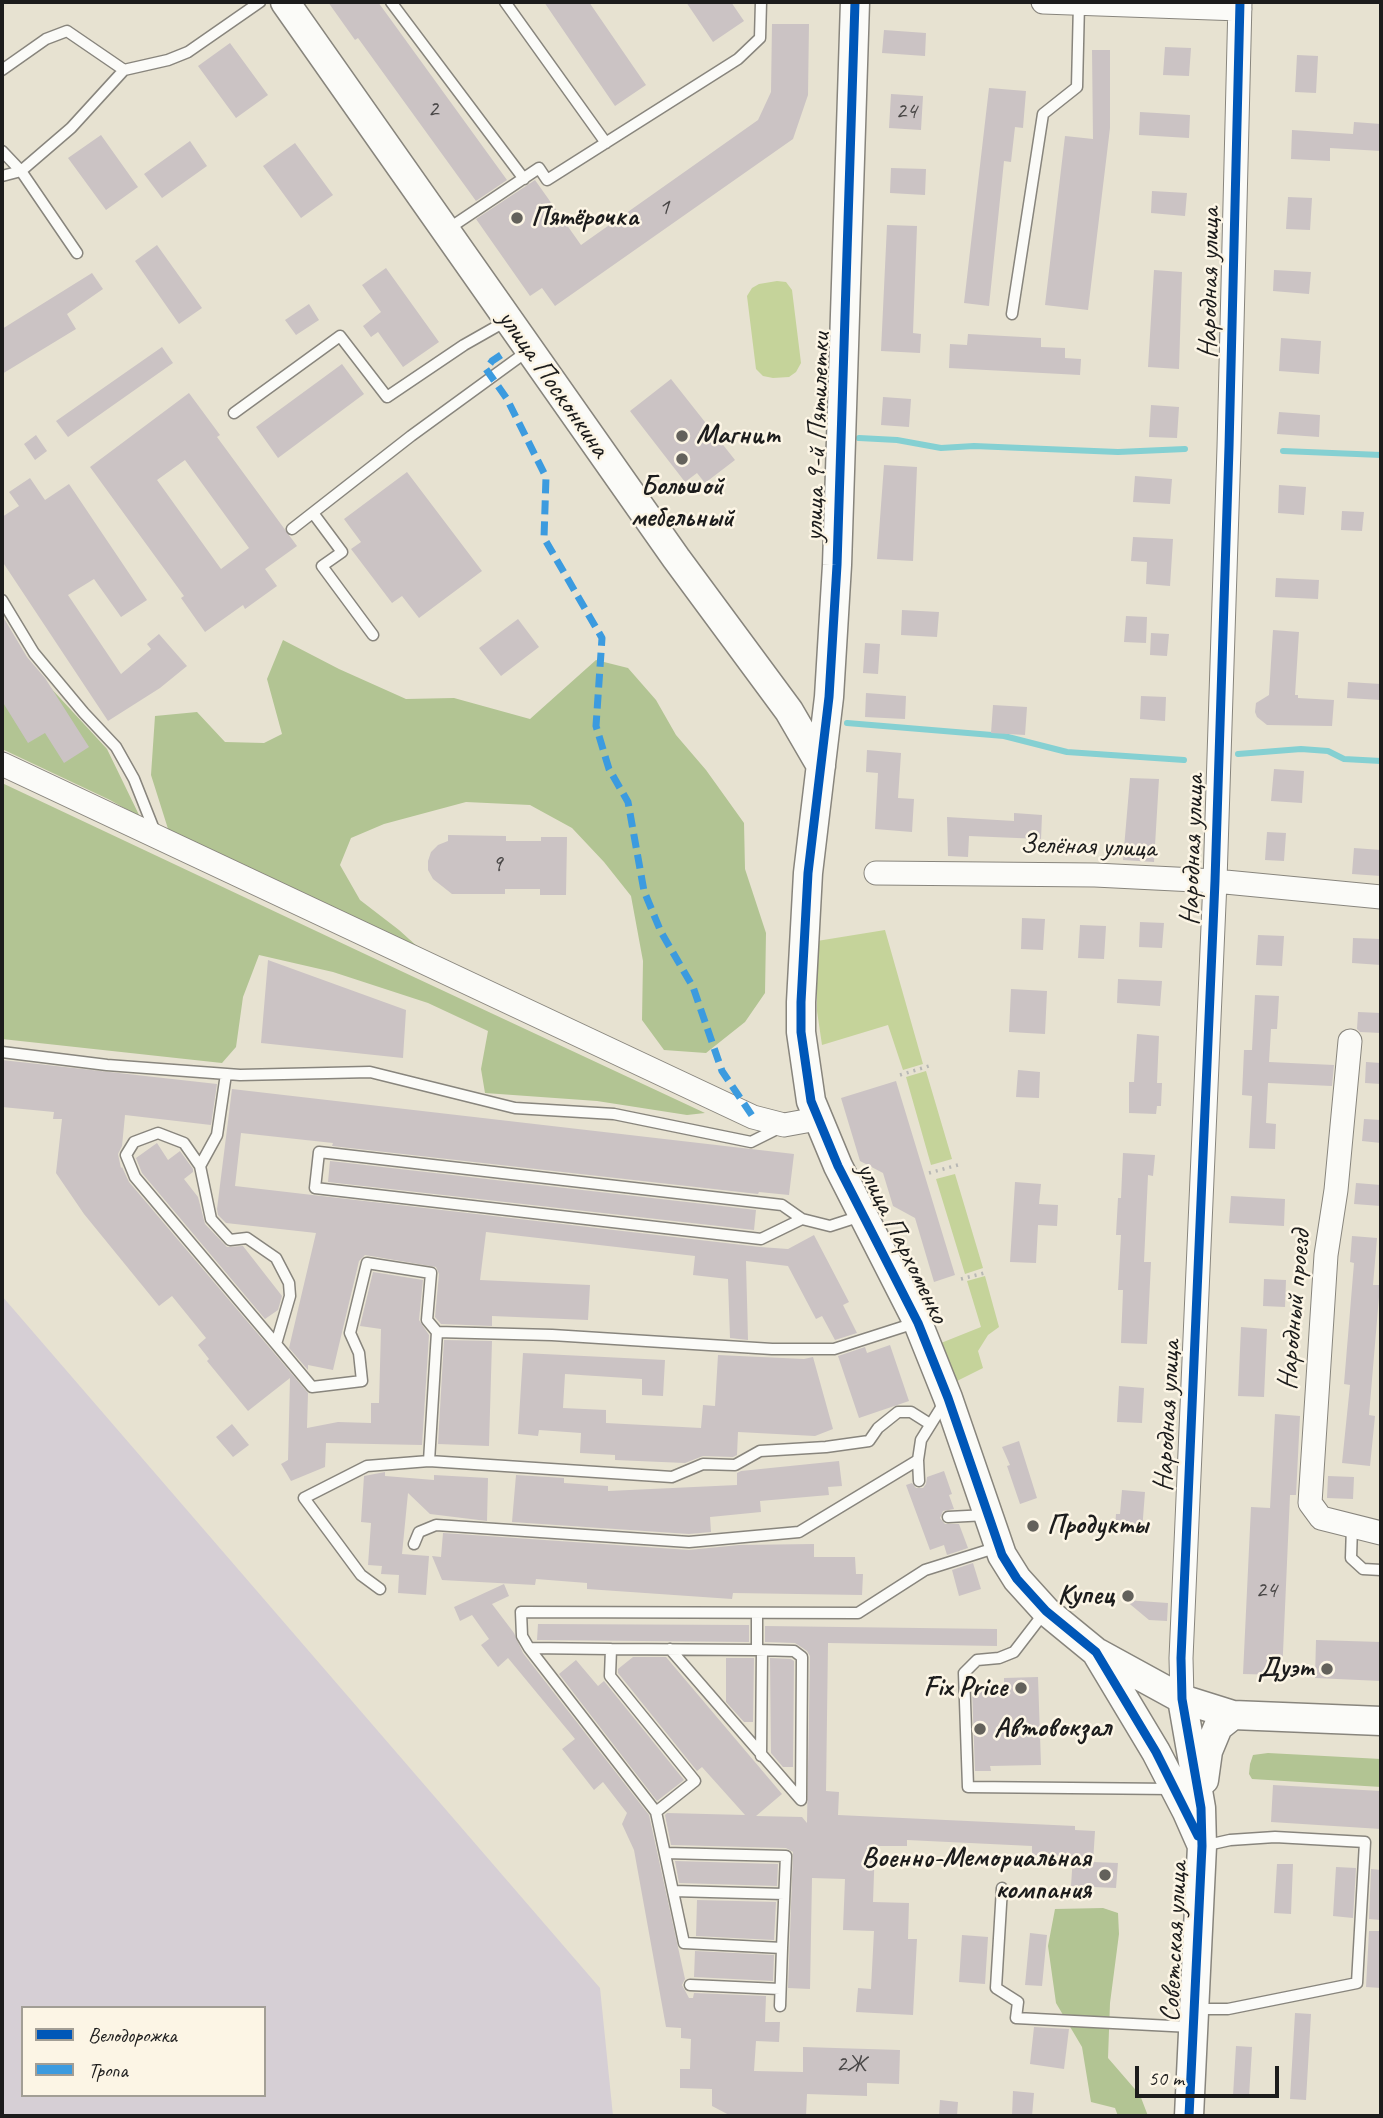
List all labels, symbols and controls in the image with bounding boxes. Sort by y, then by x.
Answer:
house number: 2 [428,96,438,124]
house number: 24 [895,98,917,126]
house number: 1 [659,194,669,222]
place label: Пятёрочка [531,201,638,235]
street label: Народная улица [1192,207,1228,359]
marker: Пятёрочка [509,210,525,226]
street label: улица Посконкина [490,304,616,464]
street label: улица 9-й Пятилетки [798,332,838,542]
place label: Магнит [696,419,781,453]
marker: Магнит [674,428,690,444]
marker: Большой мебельный [674,451,690,467]
place label: Большой мебельный [630,470,734,536]
street label: Народная улица [1174,774,1212,926]
street label: Зелёная улица [1019,828,1157,866]
house number: 9 [492,851,502,879]
street label: улица Пархоменко [849,1157,955,1329]
street label: Народный проезд [1271,1229,1319,1391]
street label: Народная улица [1147,1340,1189,1492]
place label: Продукты [1047,1509,1148,1543]
marker: Продукты [1025,1518,1041,1534]
house number: 24 [1255,1577,1277,1605]
place label: Купец [1057,1579,1114,1613]
marker: Купец [1120,1588,1136,1604]
place label: Дуэт [1258,1652,1313,1686]
marker: Дуэт [1319,1661,1335,1677]
place label: Fix Price [924,1671,1007,1705]
marker: Fix Price [1013,1680,1029,1696]
place label: Автовокзал [994,1712,1111,1746]
marker: Автовокзал [972,1721,988,1737]
place label: Военно-Мемориальная компания [861,1842,1091,1908]
street label: Советская улица [1154,1861,1196,2023]
marker: Военно-Мемориальная компания [1097,1867,1113,1883]
legend [21,2006,266,2097]
text: Велодорожка [88,2022,177,2048]
house number: 2Ж [836,2051,866,2079]
scale bar [1138,2052,1282,2096]
text: Тропа [88,2057,128,2083]
text: 50 m [1148,2065,1184,2091]

